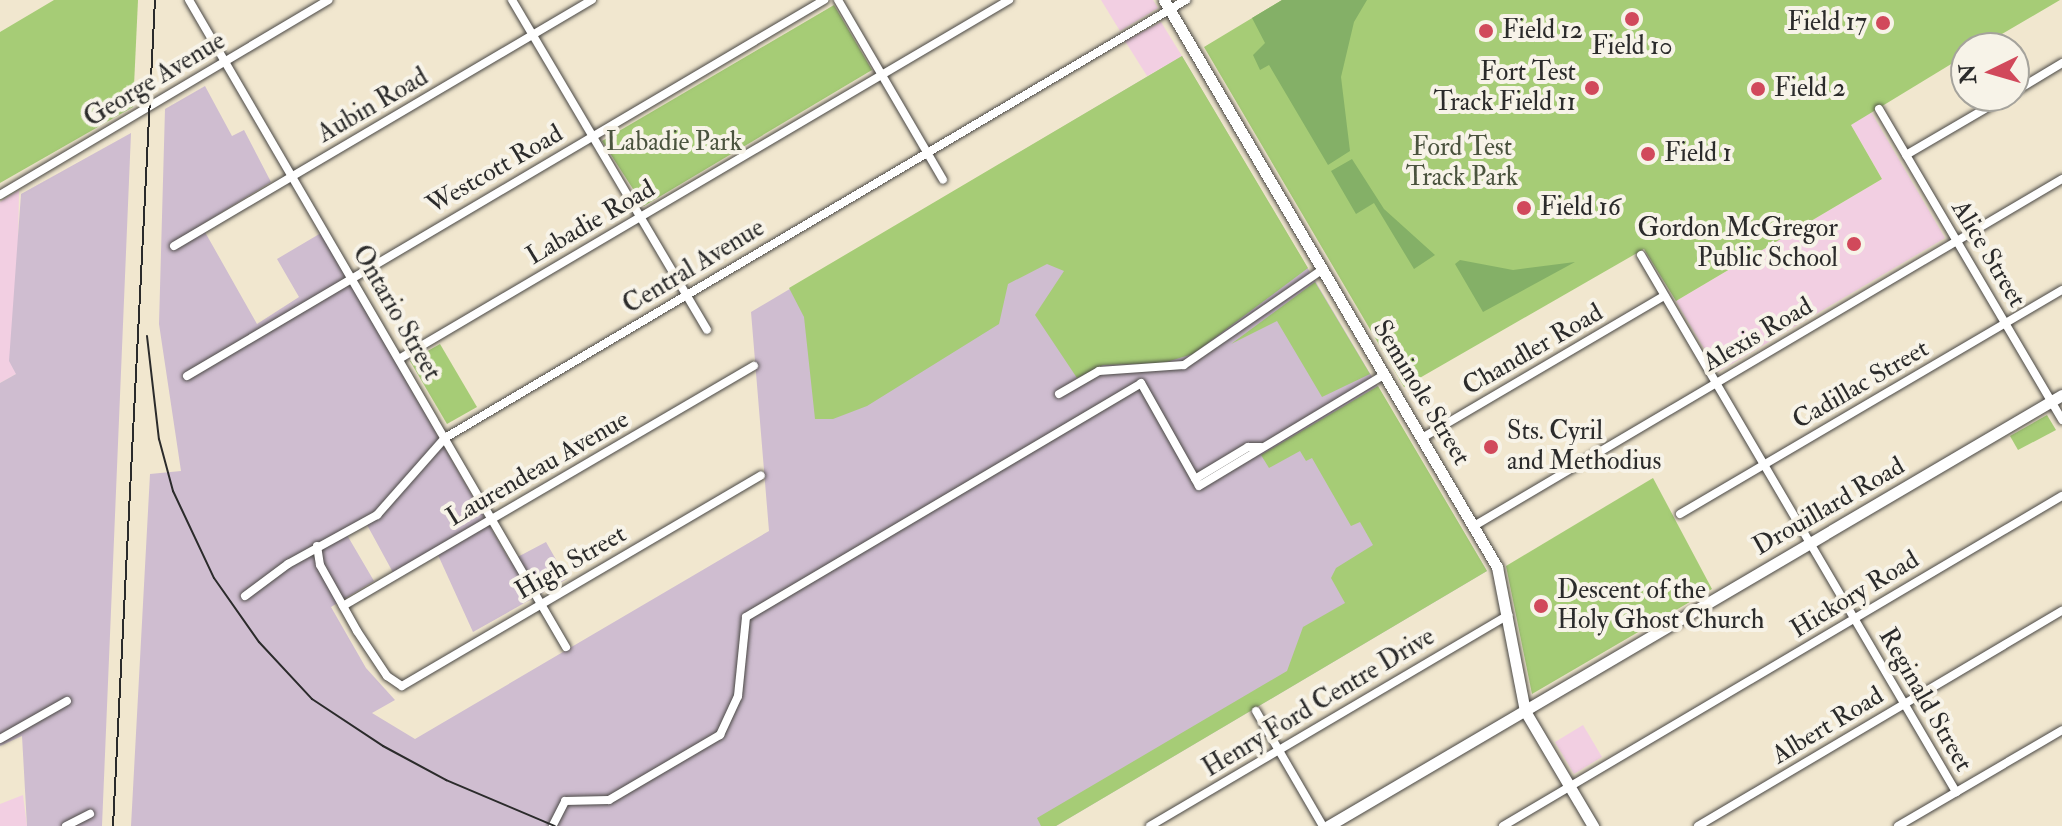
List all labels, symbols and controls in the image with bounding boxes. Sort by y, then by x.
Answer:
place label: Field 17 [1787,7,1867,39]
marker: Field 10 [1623,10,1641,28]
marker: Field 17 [1874,14,1892,32]
place label: Field 12 [1502,15,1583,47]
marker: Field 12 [1477,22,1495,40]
street label: George Avenue [79,26,231,134]
place label: Field 10 [1591,31,1673,63]
north arrow [1950,32,2030,112]
place label: Fort Test Track Field 11 [1434,57,1576,118]
street label: Aubin Road [312,62,434,150]
text: N [1953,63,1983,85]
place label: Field 2 [1774,73,1846,105]
marker: Fort Test Track Field 11 [1583,79,1601,97]
marker: Field 2 [1749,80,1767,98]
street label: Westcott Road [421,119,569,221]
park label: Labadie Park [606,127,742,159]
park label: Ford Test Track Park [1406,132,1518,194]
place label: Field 1 [1664,138,1732,170]
marker: Field 1 [1639,145,1657,163]
street label: Labadie Road [521,174,661,272]
place label: Field 16 [1540,192,1621,224]
street label: Alice Street [1944,195,2032,313]
marker: Field 16 [1515,199,1533,217]
street label: Central Avenue [618,213,770,321]
place label: Gordon McGregor Public School [1637,213,1838,274]
marker: Gordon McGregor Public School [1845,235,1863,253]
street label: Ontario Street [345,240,447,386]
street label: Alexis Road [1698,291,1818,379]
street label: Chandler Road [1457,297,1609,403]
street label: Seminole Street [1365,315,1477,471]
street label: Cadillac Street [1787,333,1935,437]
street label: Laurendeau Avenue [441,404,635,534]
place label: Sts. Cyril and Methodius [1507,416,1661,478]
marker: Sts. Cyril and Methodius [1482,438,1500,456]
street label: Drouillard Road [1748,451,1910,563]
street label: High Street [510,519,632,607]
street label: Hickory Road [1785,545,1925,645]
place label: Descent of the Holy Ghost Church [1557,575,1764,636]
marker: Descent of the Holy Ghost Church [1532,597,1550,615]
street label: Henry Ford Centre Drive [1197,621,1441,785]
street label: Reginald Street [1871,623,1979,777]
street label: Albert Road [1767,681,1889,771]

